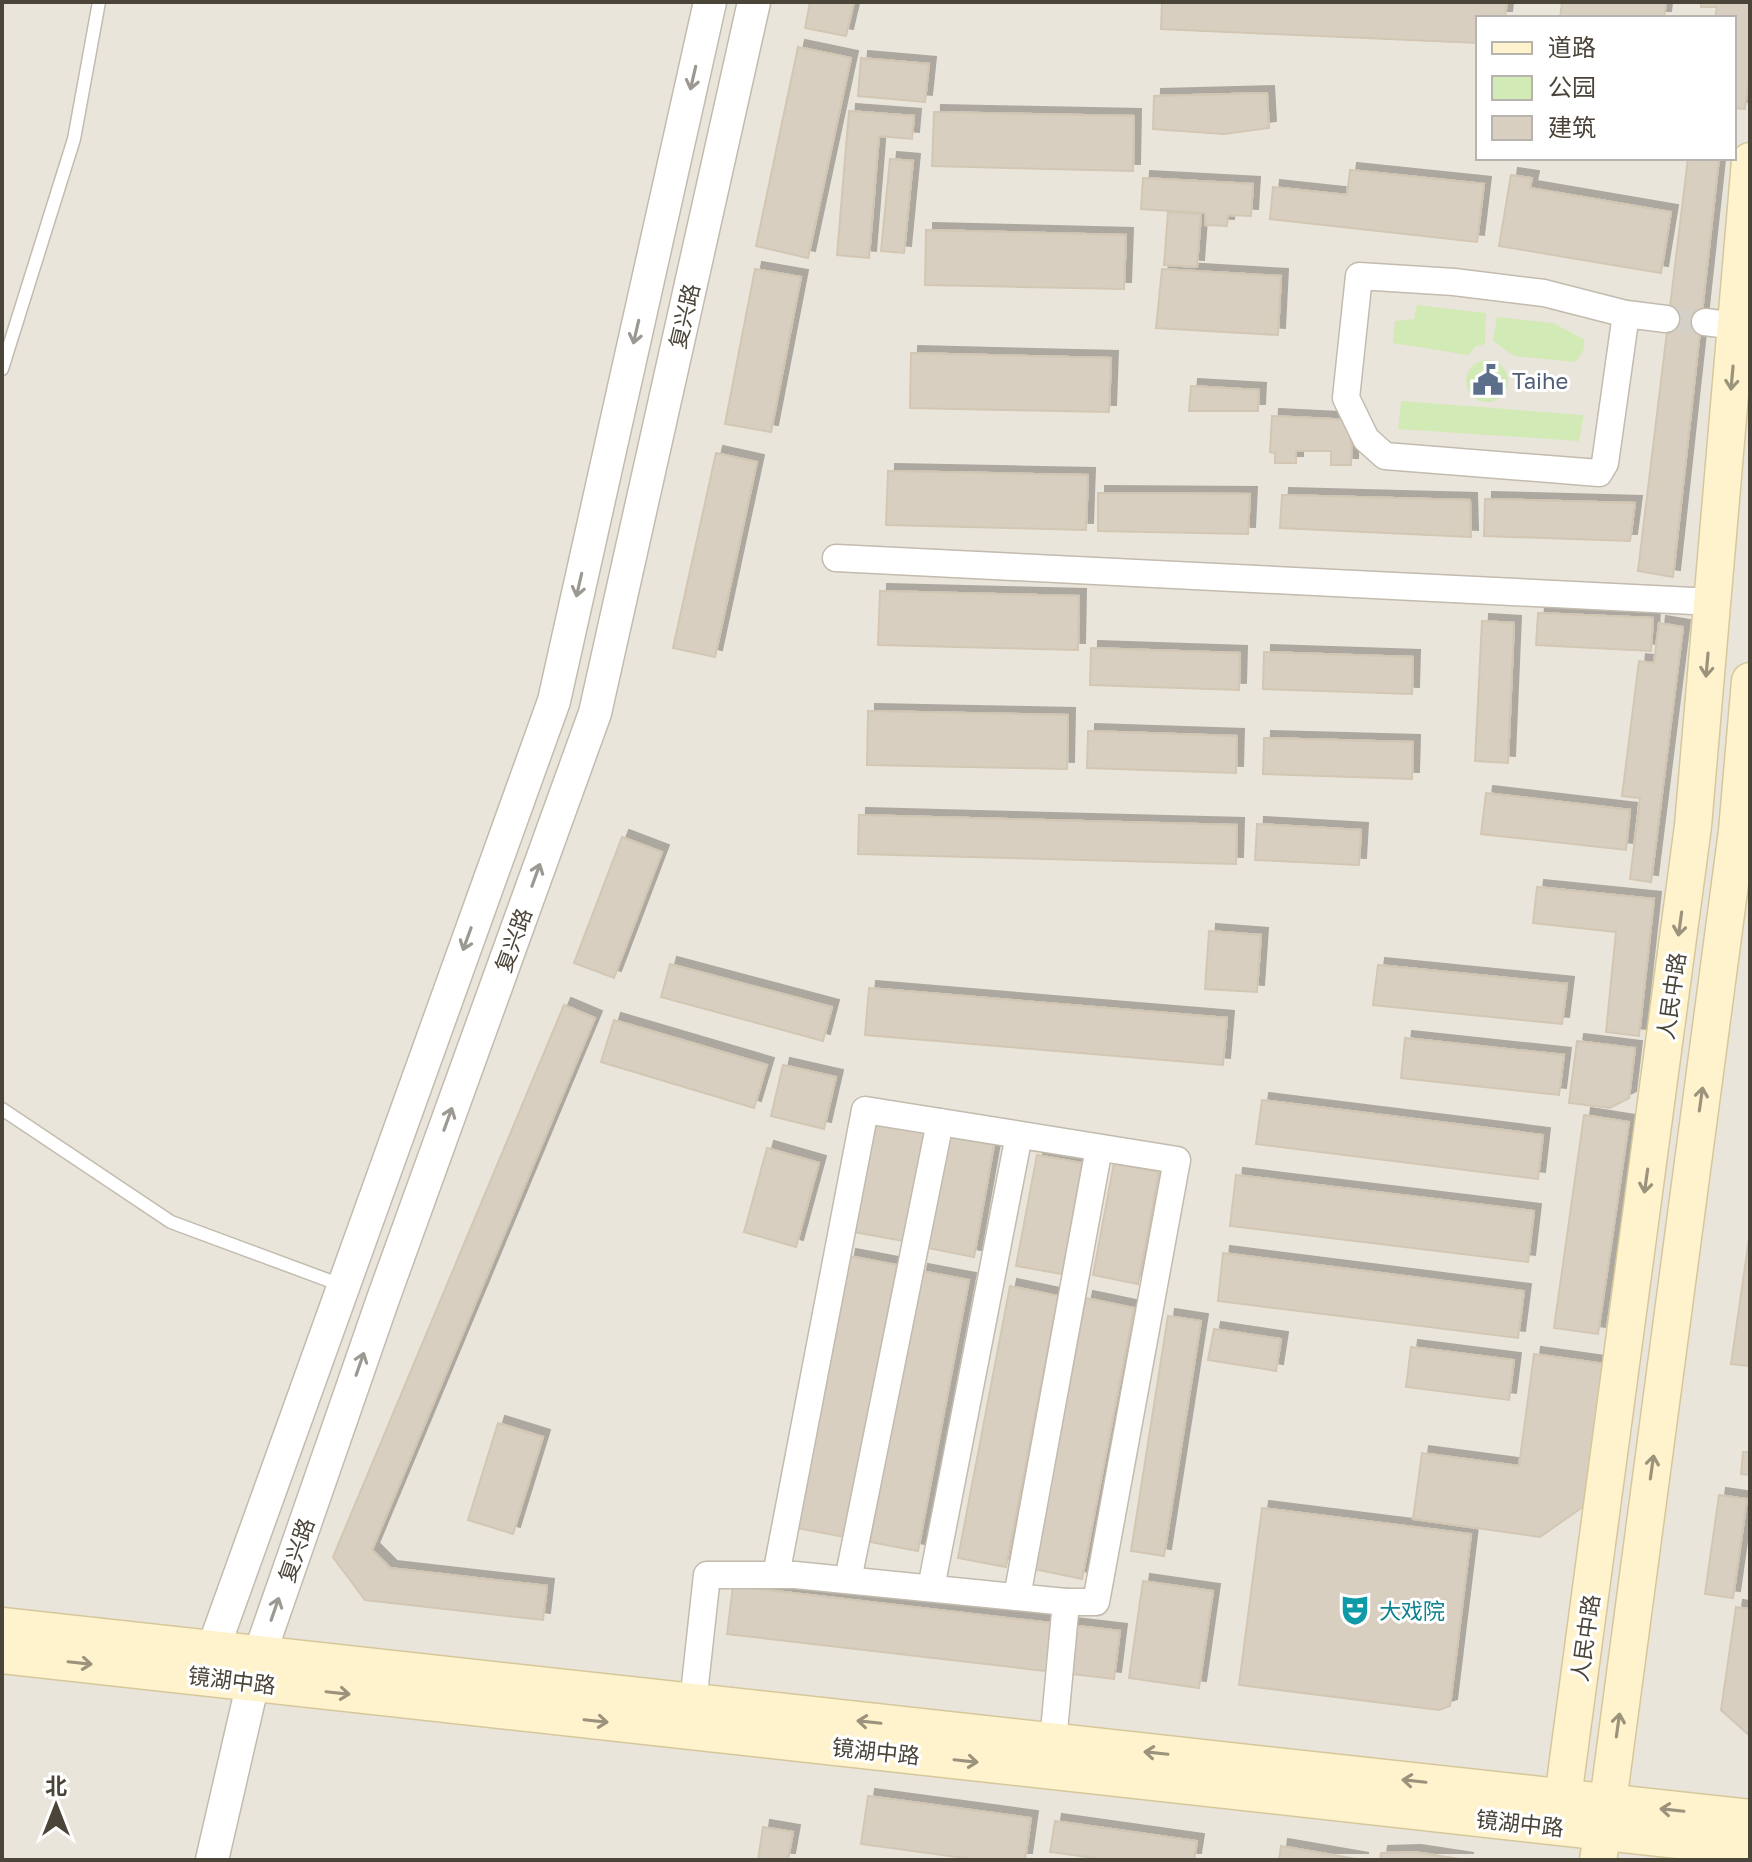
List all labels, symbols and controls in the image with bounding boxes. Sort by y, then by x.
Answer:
legend [1476,16,1736,160]
text: 道路 [1548,32,1596,61]
one-way arrow [685,65,700,90]
text: 公园 [1548,72,1596,101]
text: 建筑 [1548,112,1596,141]
street label: 复兴路 [663,281,705,351]
one-way arrow [628,318,643,344]
public building icon: Taihe [1471,363,1505,397]
one-way arrow [1724,364,1739,391]
place label: Taihe [1512,367,1568,394]
one-way arrow [571,572,586,598]
one-way arrow [1699,651,1714,678]
one-way arrow [530,862,545,887]
street label: 复兴路 [489,904,537,976]
one-way arrow [1672,911,1687,936]
one-way arrow [459,927,474,952]
street label: 人民中路 [1652,951,1690,1041]
one-way arrow [1694,1086,1709,1112]
one-way arrow [442,1107,456,1132]
one-way arrow [1638,1168,1653,1194]
one-way arrow [354,1352,369,1377]
one-way arrow [1645,1455,1660,1480]
street label: 复兴路 [272,1514,320,1586]
theatre icon: 大戏院 [1338,1593,1372,1627]
street label: 人民中路 [1566,1593,1604,1683]
one-way arrow [269,1597,284,1622]
place label: 大戏院 [1379,1597,1445,1624]
one-way arrow [66,1656,92,1671]
street label: 镜湖中路 [187,1661,277,1699]
one-way arrow [324,1686,351,1701]
one-way arrow [582,1713,609,1728]
one-way arrow [1611,1713,1626,1738]
one-way arrow [856,1715,883,1730]
street label: 镜湖中路 [831,1733,921,1769]
one-way arrow [1143,1746,1169,1761]
one-way arrow [952,1754,979,1769]
north arrow [16,1766,96,1846]
text: 北 [45,1772,67,1799]
one-way arrow [1401,1774,1428,1789]
one-way arrow [1660,1802,1686,1817]
street label: 镜湖中路 [1475,1805,1565,1841]

